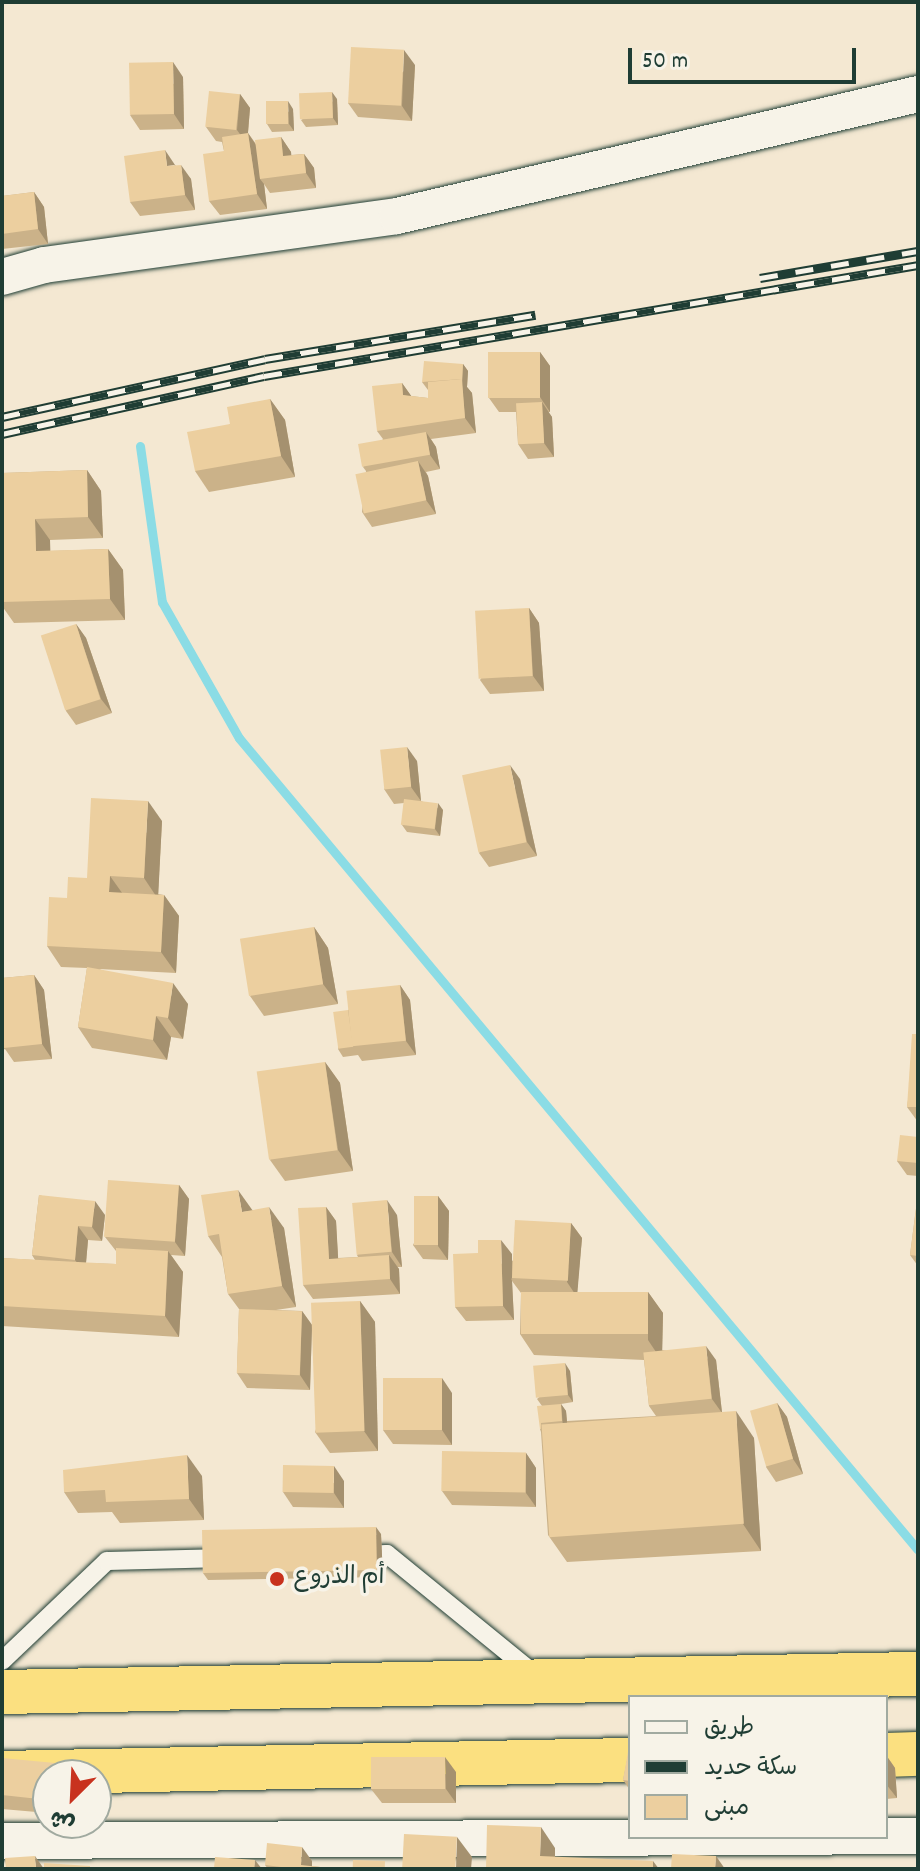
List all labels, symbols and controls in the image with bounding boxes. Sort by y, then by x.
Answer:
scale bar [632,32,860,82]
text: 50 m [642,45,688,79]
place label: أم الذروع [293,1565,385,1593]
marker: أم الذروع [268,1570,286,1588]
legend [628,1695,888,1839]
text: طريق [704,1712,754,1746]
text: سكة حديد [704,1752,797,1786]
north arrow [32,1759,112,1839]
text: مبنى [704,1792,749,1826]
text: ش [45,1800,80,1839]

